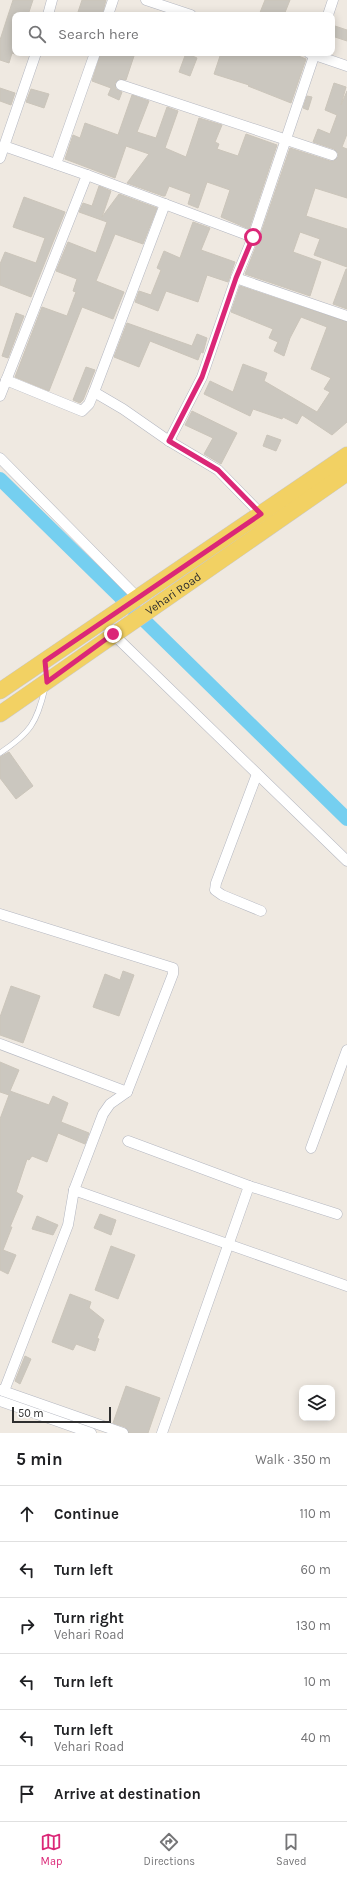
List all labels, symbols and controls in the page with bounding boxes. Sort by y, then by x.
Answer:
search box [12,12,335,56]
icon: search [26,23,48,45]
text: Search here [58,25,139,43]
route start [244,228,262,246]
street label: Vehari Road [143,569,204,618]
route end [104,625,122,643]
map controls [299,1385,335,1421]
button: layers [299,1385,335,1421]
scale bar [12,1405,111,1424]
text: 50 m [18,1407,44,1420]
text: 5 min [16,1449,63,1469]
text: Walk · 350 m [255,1452,331,1467]
icon: ahead [16,1503,38,1525]
text: Continue [54,1505,119,1523]
text: 110 m [299,1506,331,1521]
icon: left [16,1559,38,1581]
text: Turn left [54,1561,113,1579]
text: 60 m [301,1562,331,1577]
text: Turn right [54,1609,124,1627]
icon: right [16,1615,38,1637]
text: 130 m [296,1618,331,1633]
text: Vehari Road [54,1627,124,1642]
icon: left [16,1671,38,1693]
text: Turn left [54,1673,113,1691]
text: 10 m [304,1674,331,1689]
text: Turn left [54,1721,113,1739]
icon: left [16,1727,38,1749]
text: 40 m [301,1730,331,1745]
text: Vehari Road [54,1739,124,1754]
icon: arrive [16,1783,38,1805]
text: Arrive at destination [54,1785,201,1803]
tab: Map [40,1831,62,1868]
tab: Directions [143,1831,195,1868]
tab: Saved [276,1831,307,1868]

